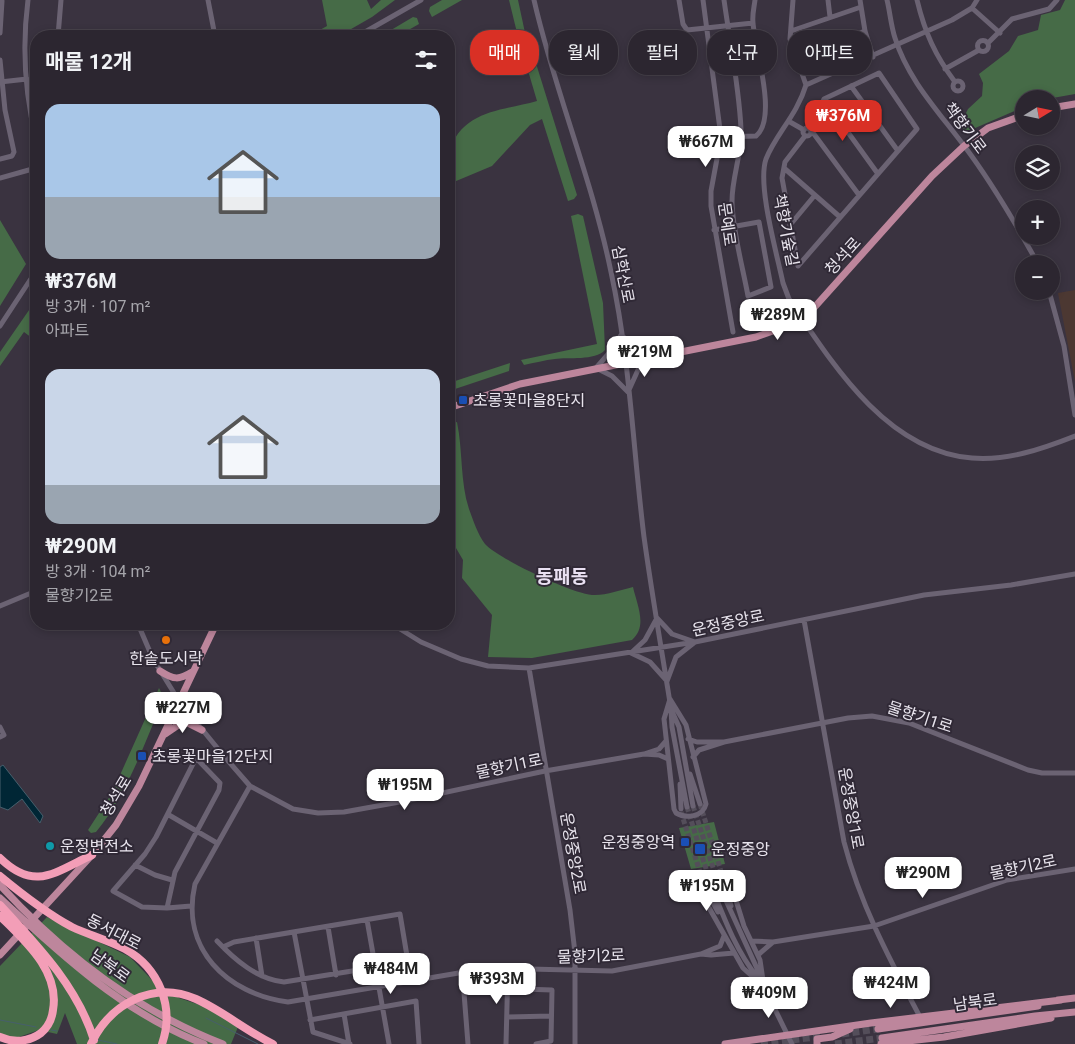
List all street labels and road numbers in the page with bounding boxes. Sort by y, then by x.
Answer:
street label: 책향기로 [940,99,990,157]
street label: 책향기숲길 [770,192,802,268]
street label: 문예로 [715,201,740,247]
street label: 청석로 [821,233,865,279]
street label: 심학산로 [608,243,638,305]
street label: 운정중앙로 [690,606,766,640]
street label: 물향기1로 [885,697,955,737]
street label: 물향기1로 [474,750,544,782]
street label: 운정중앙1로 [834,766,868,851]
street label: 청석로 [96,772,136,820]
street label: 운정중앙2로 [556,811,590,896]
street label: 물향기2로 [988,851,1058,883]
street label: 동서대로 [83,910,145,954]
street label: 남북로 [87,945,134,987]
street label: 물향기2로 [557,945,626,967]
street label: 남북로 [952,989,998,1014]

